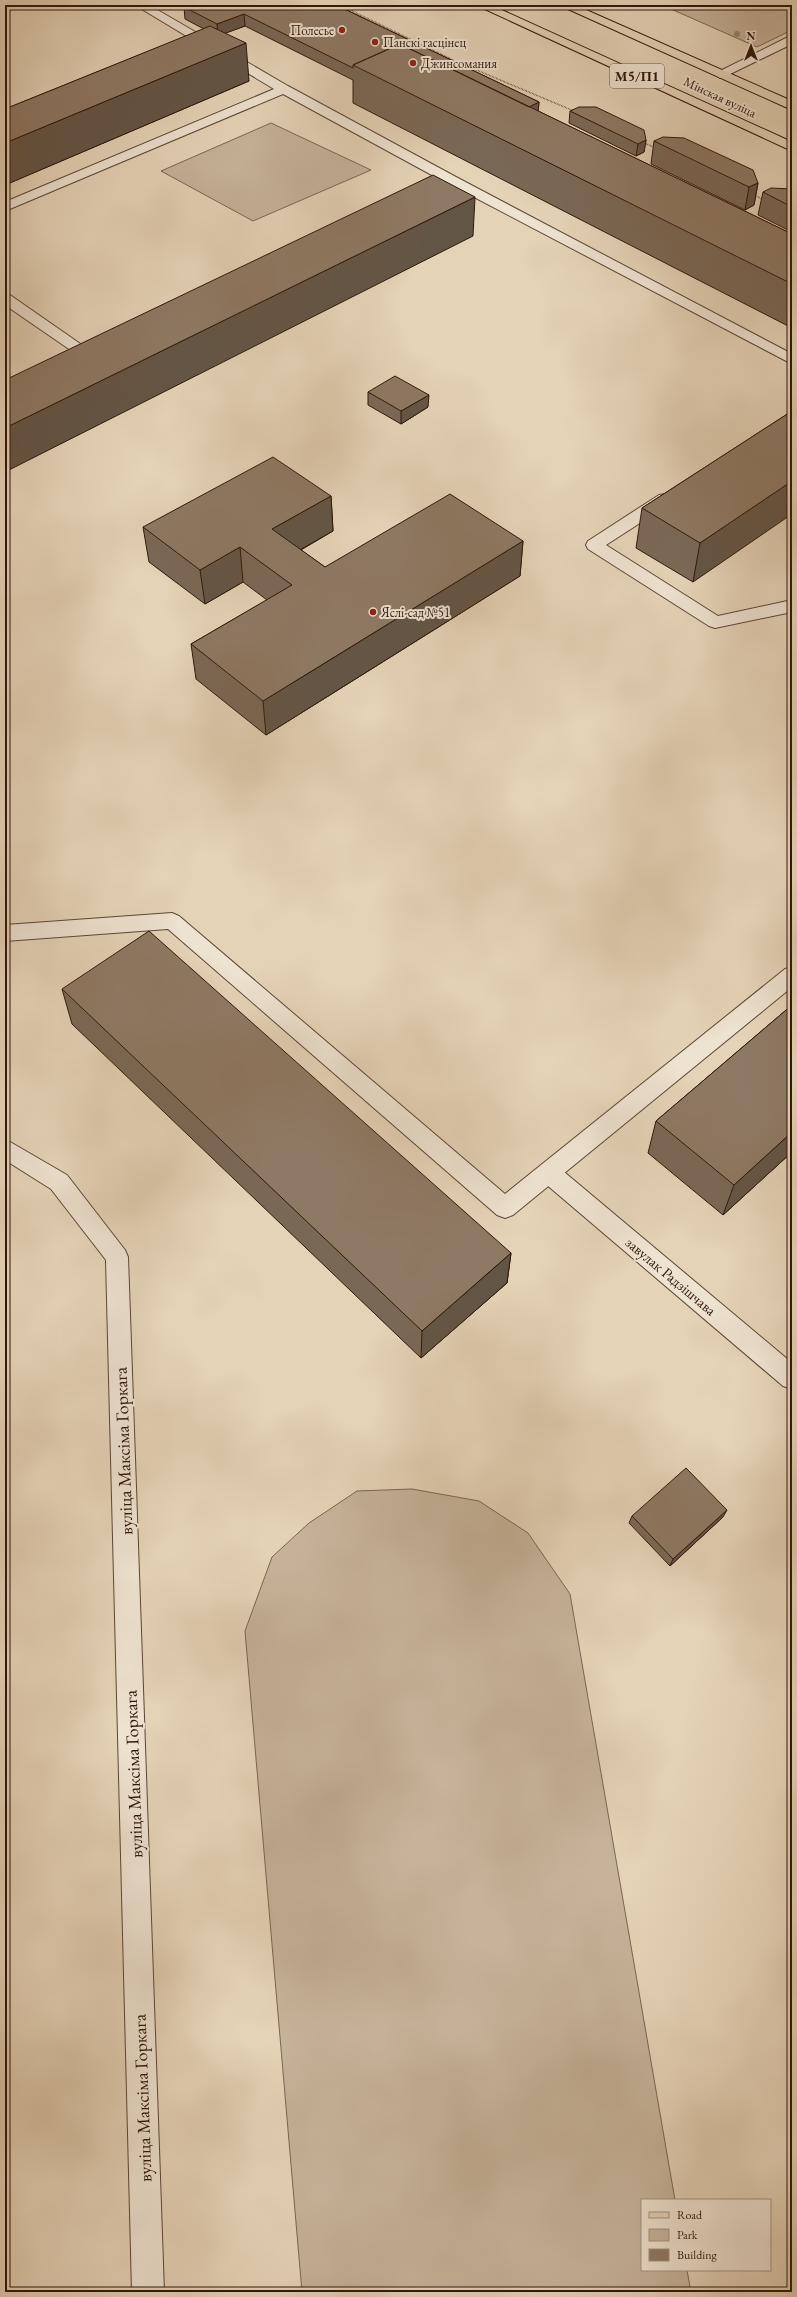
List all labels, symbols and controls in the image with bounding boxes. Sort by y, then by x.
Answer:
place label: Полесье [291,22,334,39]
marker: Полесье [337,25,347,35]
north arrow [731,26,771,66]
text: N [747,29,756,43]
place label: Панскі гасцінец [383,34,466,51]
marker: Панскі гасцінец [370,37,380,47]
place label: Джинсомания [421,55,497,72]
marker: Джинсомания [408,58,418,68]
road number: М5/П1 [610,64,664,88]
street label: Мінская вуліца [681,73,760,122]
place label: Яслі-сад №51 [380,604,450,621]
marker: Яслі-сад №51 [368,607,378,617]
street label: завулак Радзішчава [622,1233,720,1319]
street label: вуліца Максіма Горкага [109,1366,137,1535]
street label: вуліца Максіма Горкага [119,1689,147,1858]
street label: вуліца Максіма Горкага [128,2013,156,2182]
legend [641,2199,771,2271]
text: Road [677,2207,703,2223]
text: Park [677,2227,698,2243]
text: Building [677,2247,718,2263]

